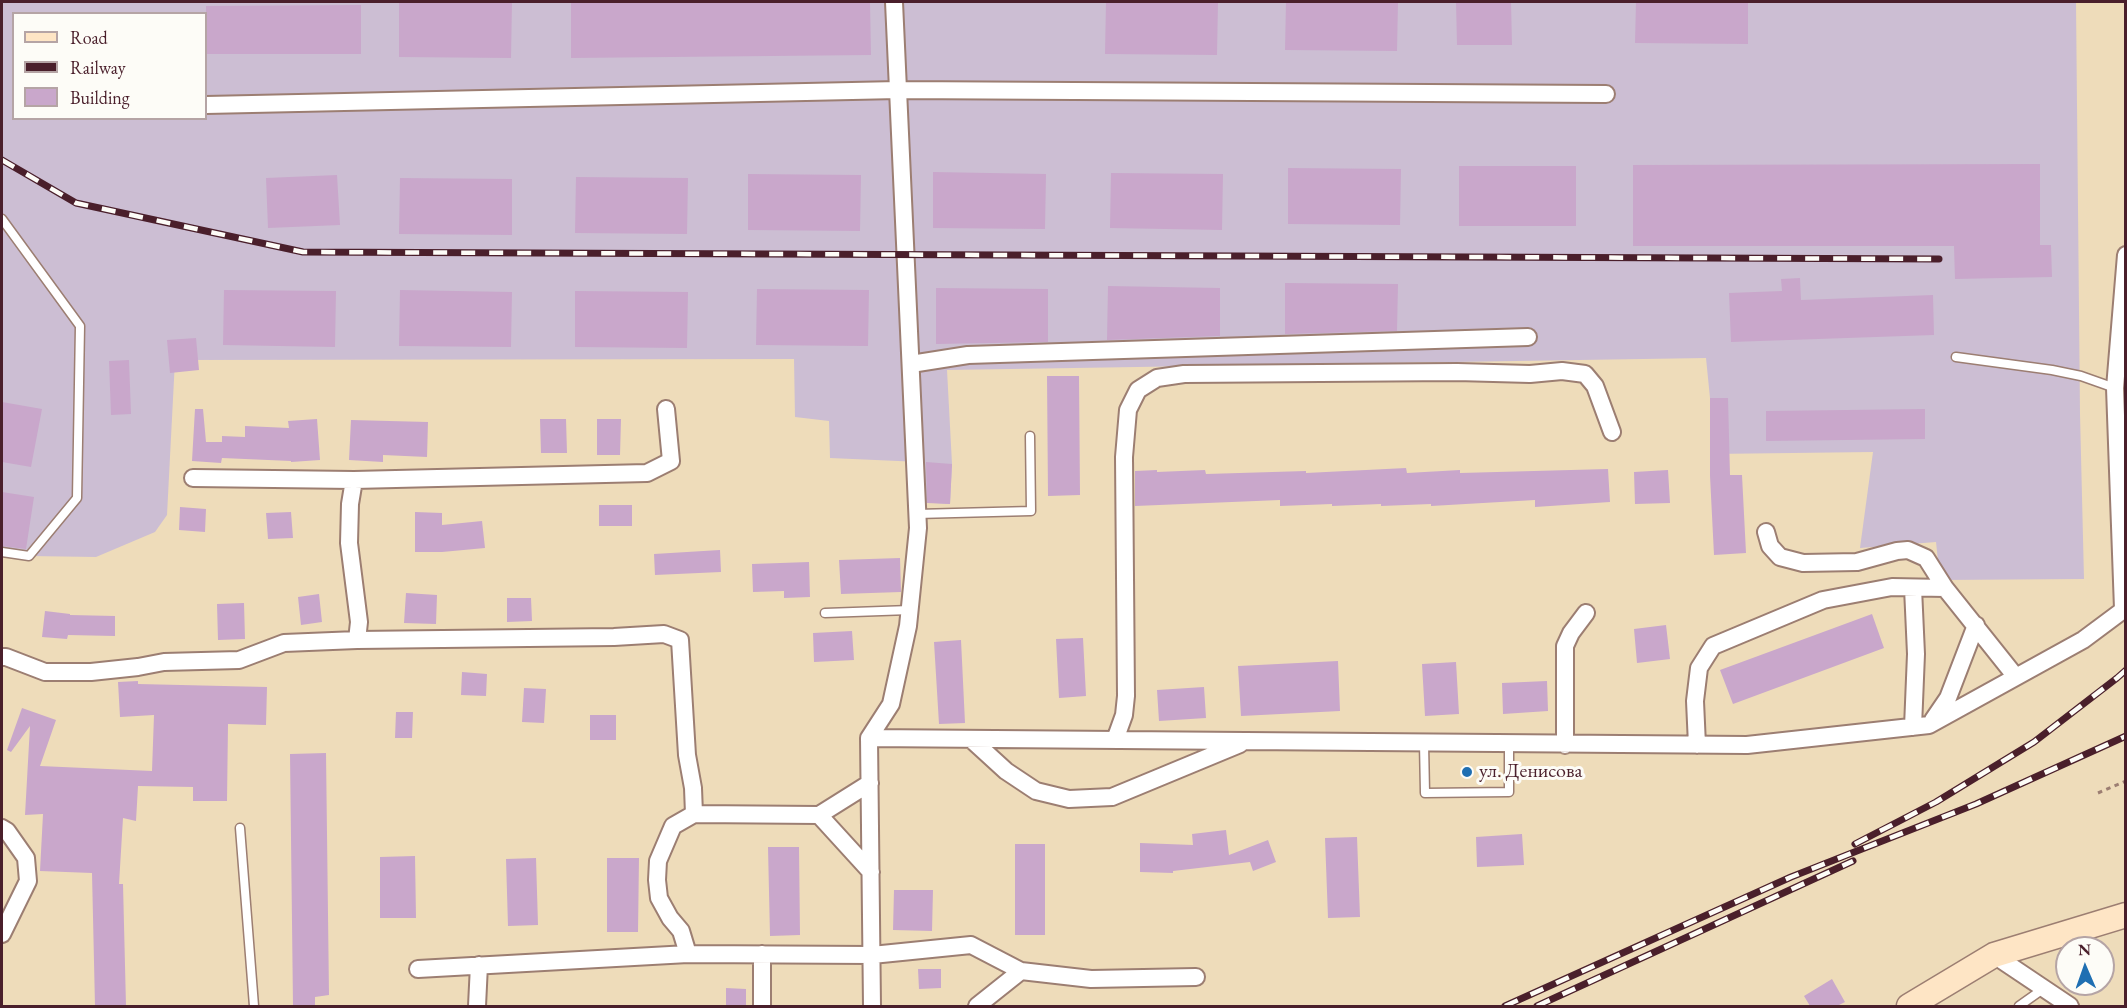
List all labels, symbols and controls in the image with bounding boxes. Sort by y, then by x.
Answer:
legend [12,12,207,120]
text: Road [70,26,108,49]
text: Railway [70,56,126,79]
text: Building [70,86,130,109]
place label: ул. Денисова [1479,760,1582,784]
marker: ул. Денисова [1460,765,1474,779]
north arrow [2055,936,2115,996]
text: N [2078,939,2091,960]

